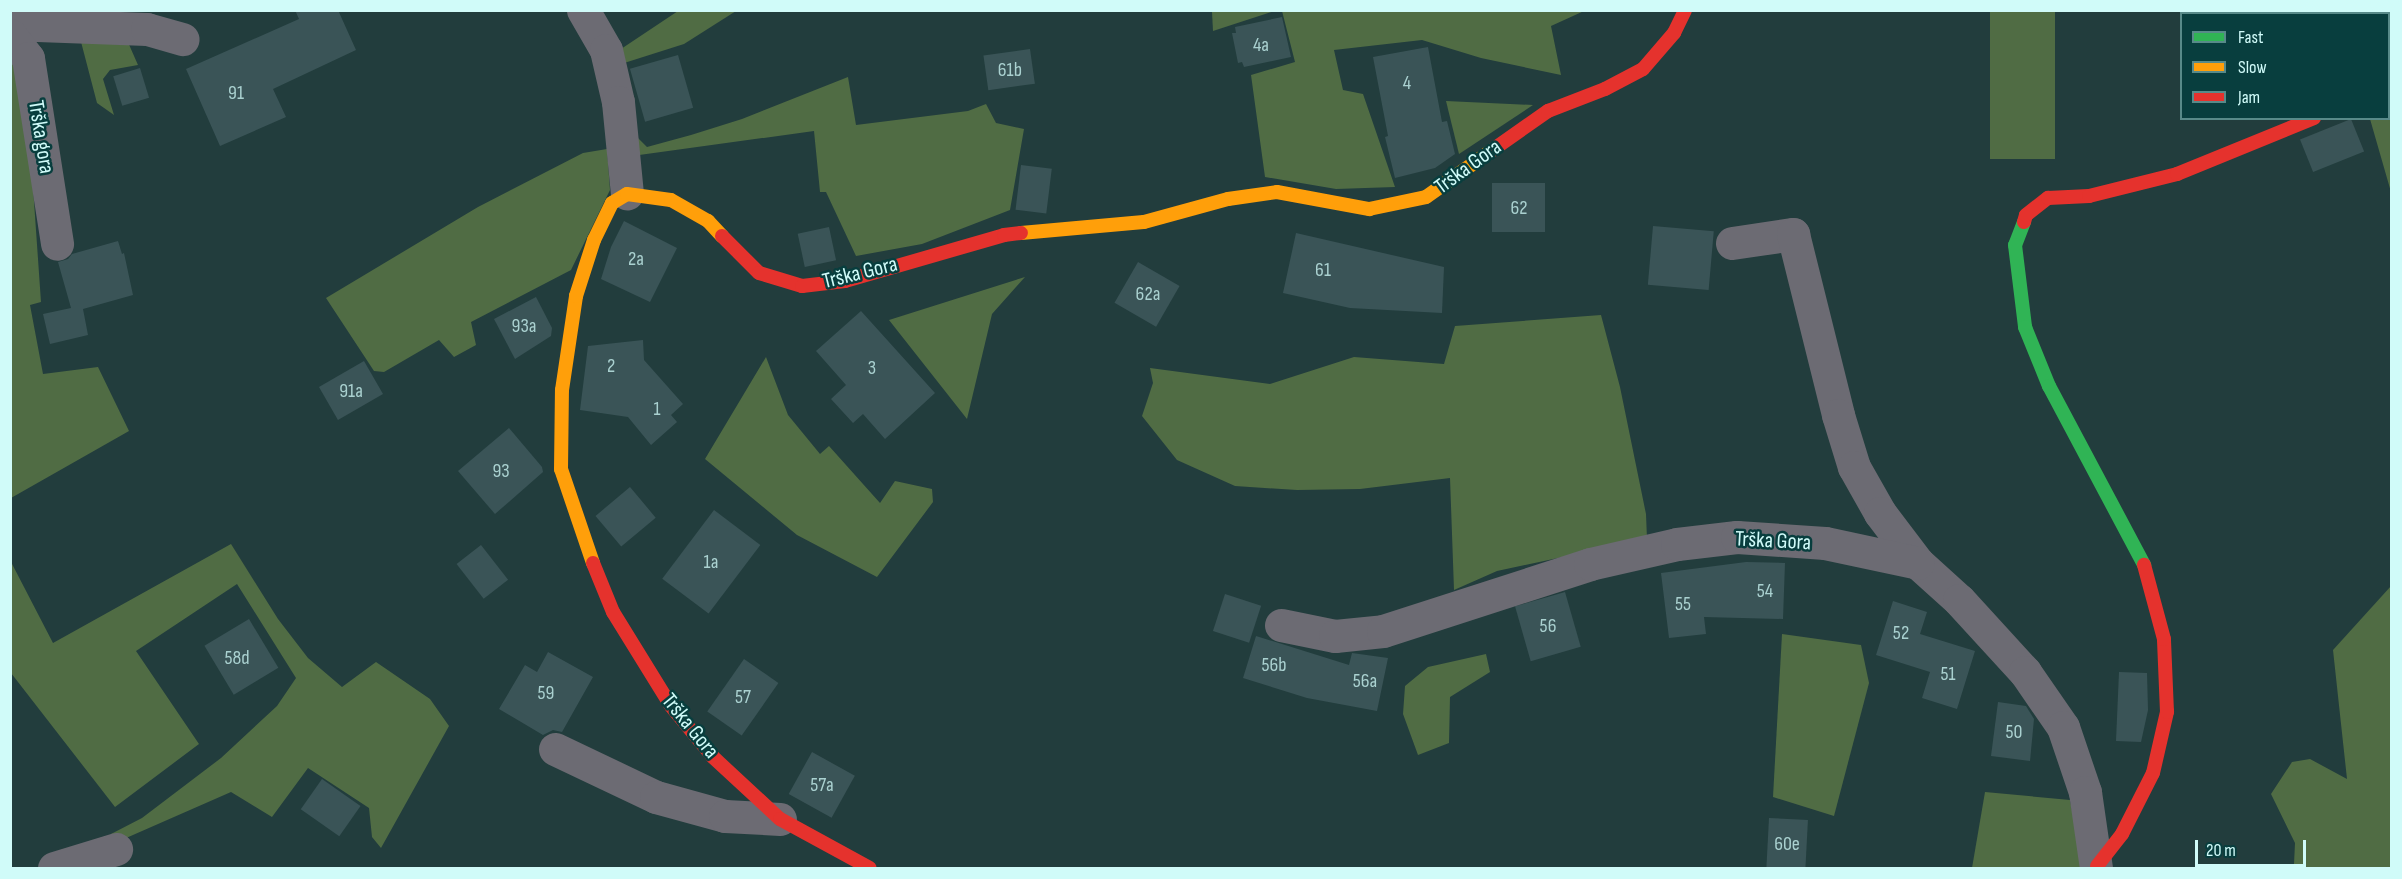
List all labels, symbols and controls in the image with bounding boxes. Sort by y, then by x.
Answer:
legend [2180,12,2390,120]
text: Fast [2238,27,2263,48]
house number: 4a [1253,33,1269,57]
text: Slow [2238,57,2267,78]
house number: 61b [998,58,1022,82]
house number: 4 [1403,71,1411,95]
house number: 91 [228,81,244,105]
text: Jam [2238,87,2260,108]
street label: Trška gora [22,98,60,176]
street label: Trška Gora [1429,134,1507,200]
house number: 62 [1510,196,1528,220]
house number: 2a [628,247,644,271]
street label: Trška Gora [820,251,900,295]
house number: 61 [1315,258,1331,282]
house number: 62a [1136,282,1160,306]
house number: 93a [512,314,536,338]
house number: 2 [607,354,615,378]
house number: 3 [868,356,876,380]
house number: 91a [339,379,363,403]
house number: 1 [654,397,660,421]
house number: 93 [492,459,510,483]
street label: Trška Gora [1734,526,1812,556]
house number: 1a [704,550,718,574]
house number: 54 [1757,579,1773,603]
house number: 55 [1675,592,1691,616]
house number: 56 [1540,614,1556,638]
house number: 52 [1893,621,1909,645]
house number: 58d [224,646,250,670]
house number: 56b [1261,653,1287,677]
house number: 51 [1940,662,1956,686]
house number: 56a [1353,669,1377,693]
house number: 59 [538,681,554,705]
house number: 57 [735,685,751,709]
street label: Trška Gora [656,688,724,764]
house number: 50 [2006,720,2022,744]
house number: 57a [810,773,834,797]
scale bar [2198,828,2309,866]
house number: 60e [1774,832,1800,856]
text: 20 m [2206,840,2236,861]

